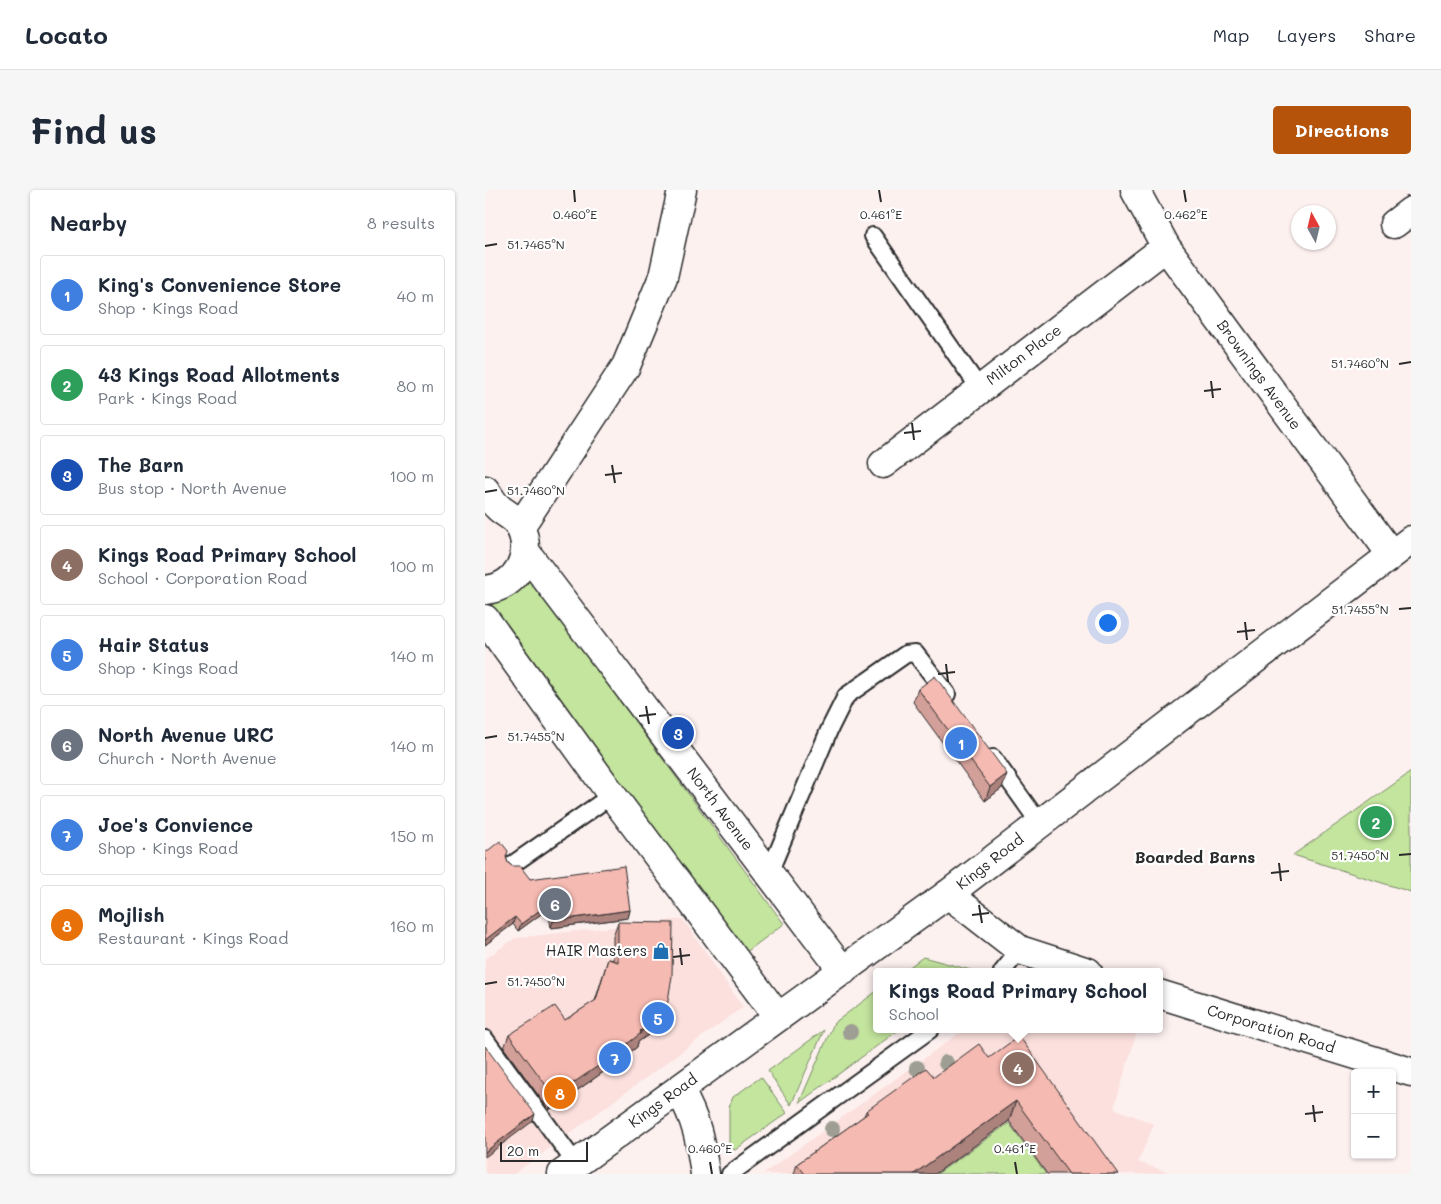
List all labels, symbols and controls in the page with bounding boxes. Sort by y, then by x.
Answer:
text: Locato [25,19,108,50]
text: Map [1213,23,1249,47]
text: Layers [1277,23,1336,47]
text: Share [1364,23,1416,47]
button: Directions [1273,106,1411,154]
text: Find us [30,107,157,153]
north arrow [1291,205,1336,250]
text: 0.460°E [553,206,597,222]
text: 0.461°E [860,206,902,222]
text: 0.462°E [1164,206,1208,222]
text: Nearby [50,209,127,236]
text: 8 results [367,212,435,233]
text: 51.7465°N [507,236,565,252]
text: King's Convenience Store [98,272,341,297]
text: 1 [63,285,71,306]
text: 40 m [397,285,434,306]
text: Shop · Kings Road [98,297,238,318]
street label: Brownings Avenue [1213,315,1306,433]
street label: Milton Place [982,319,1065,389]
text: 51.7460°N [1331,355,1389,371]
text: 43 Kings Road Allotments [98,362,340,387]
text: 2 [63,375,71,396]
text: 80 m [397,375,434,396]
text: Park · Kings Road [98,387,237,408]
text: The Barn [98,452,184,477]
text: 3 [62,465,72,486]
text: 100 m [389,465,434,486]
text: Bus stop · North Avenue [98,477,287,498]
text: 51.7460°N [507,482,565,498]
text: Kings Road Primary School [98,542,356,567]
text: 4 [62,555,72,576]
text: 100 m [389,555,434,576]
text: School · Corporation Road [98,567,307,588]
text: 51.7455°N [1331,601,1389,617]
your location [1095,610,1121,636]
text: Hair Status [98,632,209,657]
text: 5 [62,645,72,666]
text: 140 m [390,645,434,666]
text: Shop · Kings Road [98,657,238,678]
pin: 3 [662,714,694,752]
text: North Avenue URC [98,722,274,747]
pin: 1 [945,724,977,762]
text: 51.7455°N [507,728,565,744]
text: 6 [62,735,72,756]
text: 140 m [390,735,434,756]
text: Church · North Avenue [98,747,277,768]
street label: North Avenue [683,763,759,854]
pin: 2 [1360,803,1392,841]
text: Joe's Convience [98,812,253,837]
text: 7 [63,825,71,846]
text: 150 m [390,825,434,846]
street label: Kings Road [952,829,1027,894]
text: Shop · Kings Road [98,837,238,858]
district label: Boarded Barns [1135,846,1255,867]
text: 51.7450°N [1331,847,1389,863]
pin: 6 [539,885,571,923]
text: Mojlish [98,902,164,927]
text: 8 [62,915,72,936]
text: 160 m [389,915,434,936]
text: Restaurant · Kings Road [98,927,288,948]
place label: HAIR Masters [546,940,647,960]
shop icon: HAIR Masters [651,941,671,961]
popup [873,968,1163,1033]
text: 51.7450°N [507,973,565,989]
text: Kings Road Primary School [889,978,1147,1003]
pin: 5 [642,999,674,1037]
street label: Corporation Road [1205,999,1338,1057]
text: School [889,1003,939,1024]
pin: 7 [599,1039,631,1077]
pin: 4 [1002,1049,1034,1087]
street label: Kings Road [624,1069,701,1132]
map controls [1351,1069,1396,1159]
button: + [1351,1069,1396,1114]
pin: 8 [544,1074,576,1112]
button: − [1351,1114,1396,1159]
scale bar [500,1139,587,1162]
text: 0.460°E [688,1140,732,1156]
text: 0.461°E [994,1140,1036,1156]
text: 20 m [507,1141,539,1160]

